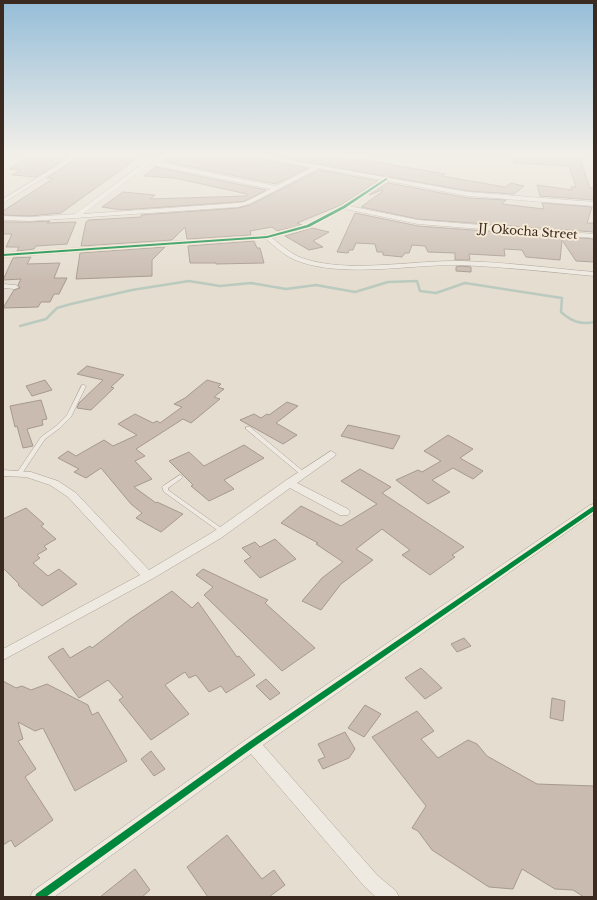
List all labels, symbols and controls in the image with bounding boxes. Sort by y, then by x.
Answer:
street label: JJ Okocha Street [476,220,579,242]

